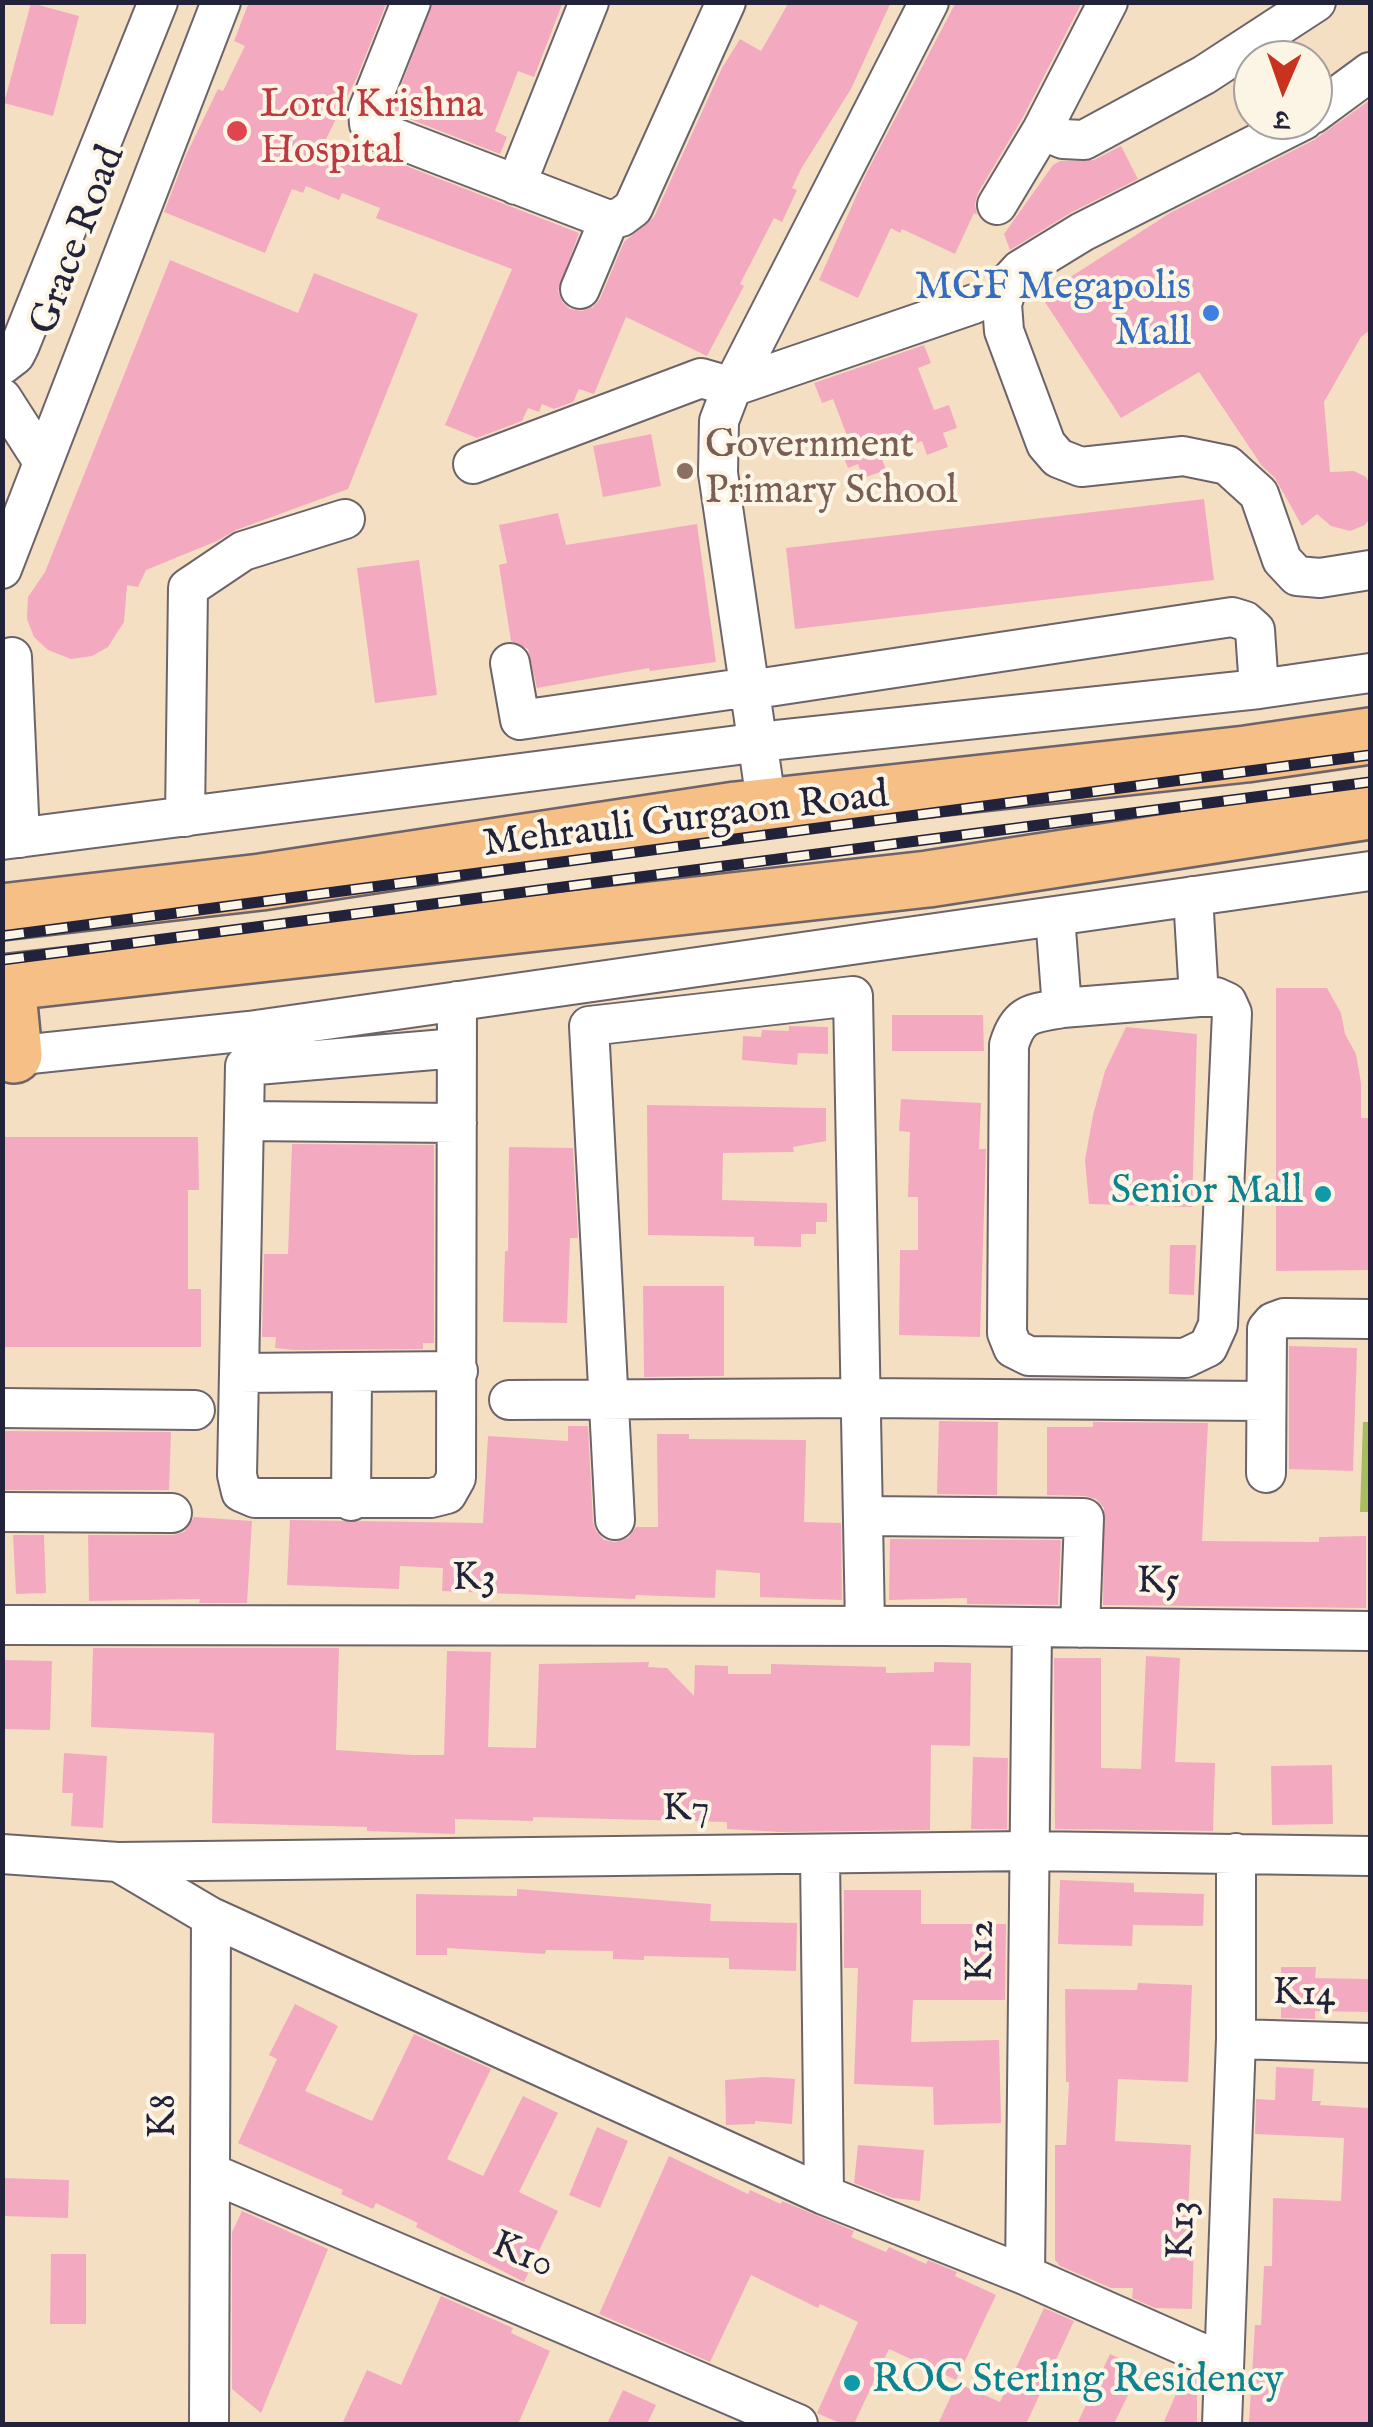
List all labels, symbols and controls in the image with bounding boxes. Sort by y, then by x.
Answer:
north arrow [1233,40,1333,140]
place label: Lord Krishna Hospital [260,84,483,178]
text: उ [1274,101,1290,136]
marker: Lord Krishna Hospital [224,118,250,144]
street label: Grace Road [22,140,138,342]
place label: MGF Megapolis Mall [915,266,1191,360]
marker: MGF Megapolis Mall [1200,302,1222,324]
place label: Government Primary School [705,424,958,518]
marker: Government Primary School [674,460,696,482]
street label: Mehrauli Gurgaon Road [481,773,891,871]
place label: Senior Mall [1111,1170,1303,1218]
marker: Senior Mall [1312,1183,1334,1205]
street label: K3 [452,1557,496,1605]
street label: K5 [1136,1560,1180,1608]
street label: K7 [662,1787,710,1835]
street label: K12 [958,1919,1008,1983]
street label: K14 [1271,1971,1337,2021]
street label: K8 [142,2094,190,2138]
street label: K13 [1159,2200,1209,2260]
street label: K10 [483,2223,561,2291]
place label: ROC Sterling Residency [872,2359,1284,2407]
marker: ROC Sterling Residency [841,2372,863,2394]

